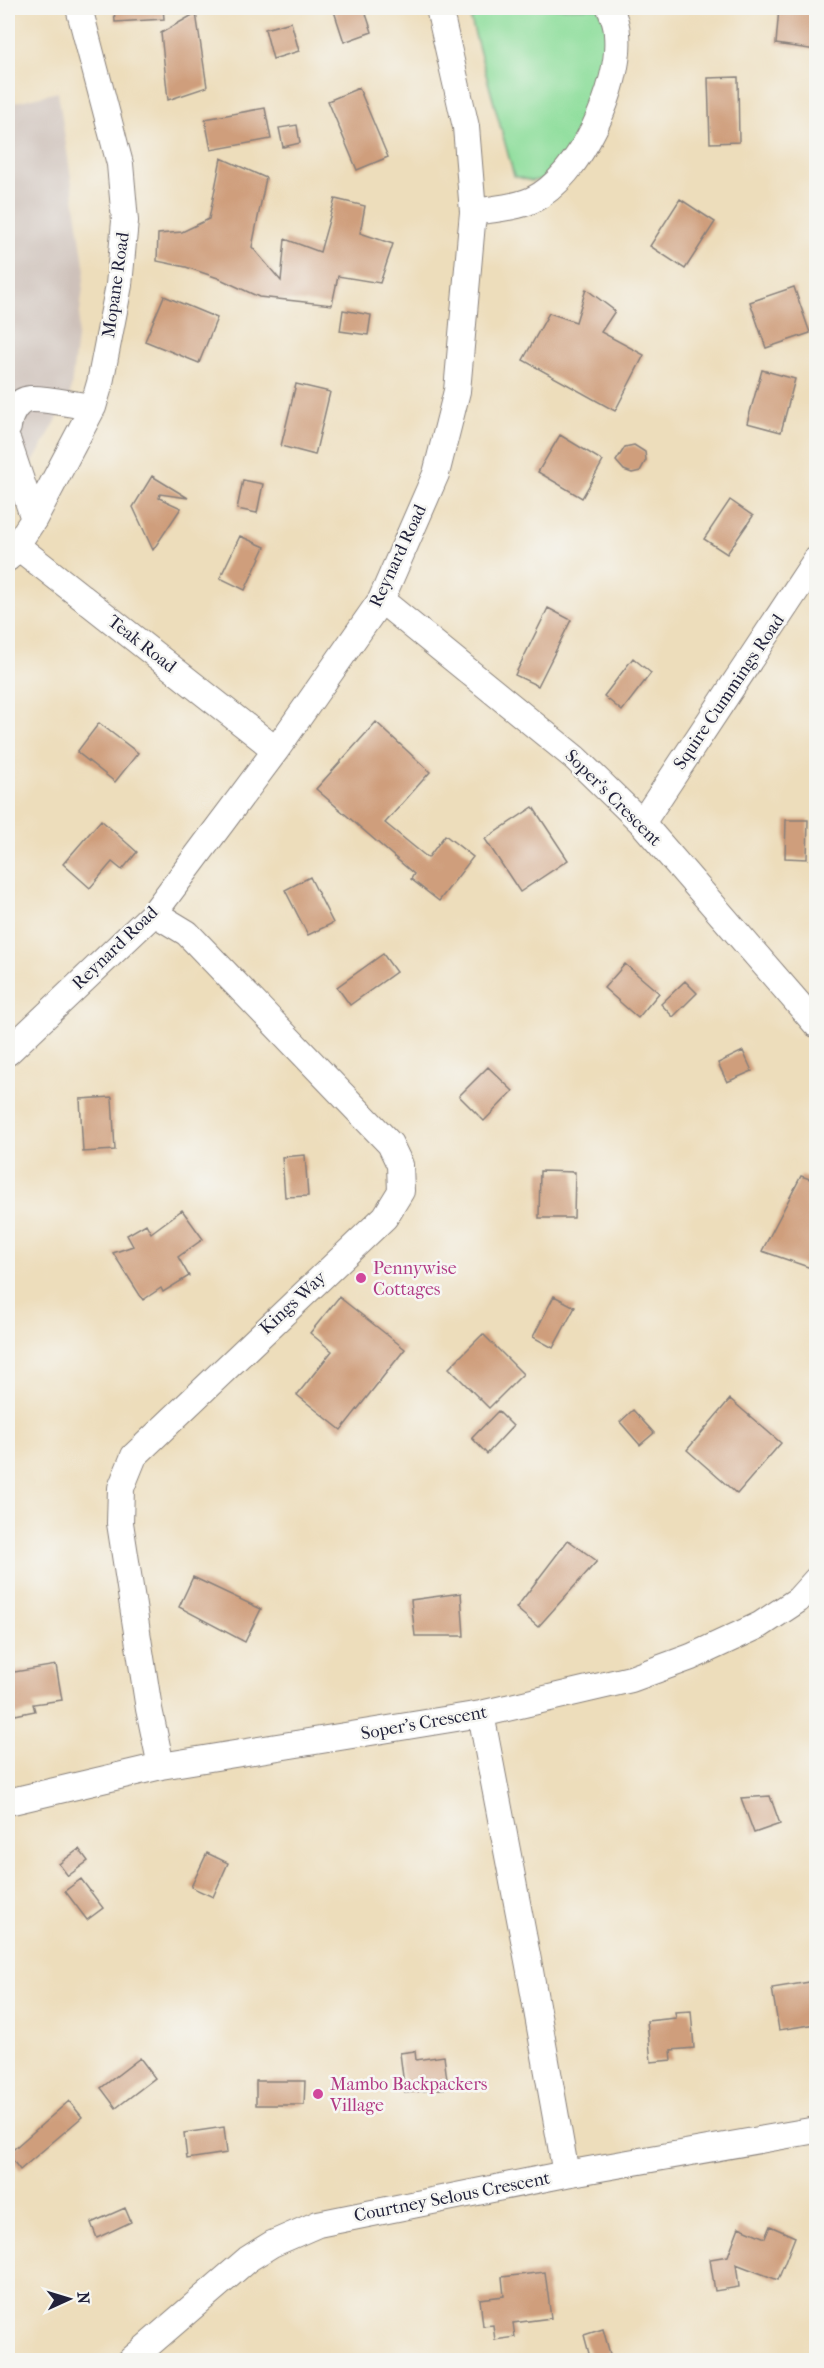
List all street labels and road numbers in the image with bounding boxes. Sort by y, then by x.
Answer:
street label: Mopane Road [98,231,134,339]
street label: Reynard Road [365,501,431,611]
street label: Squire Cummings Road [669,610,789,774]
street label: Teak Road [104,611,181,677]
street label: Soper's Crescent [560,745,666,851]
street label: Reynard Road [68,902,162,994]
street label: Kings Way [255,1266,332,1339]
street label: Soper's Crescent [359,1701,489,1744]
street label: Courtney Selous Crescent [352,2168,552,2226]

